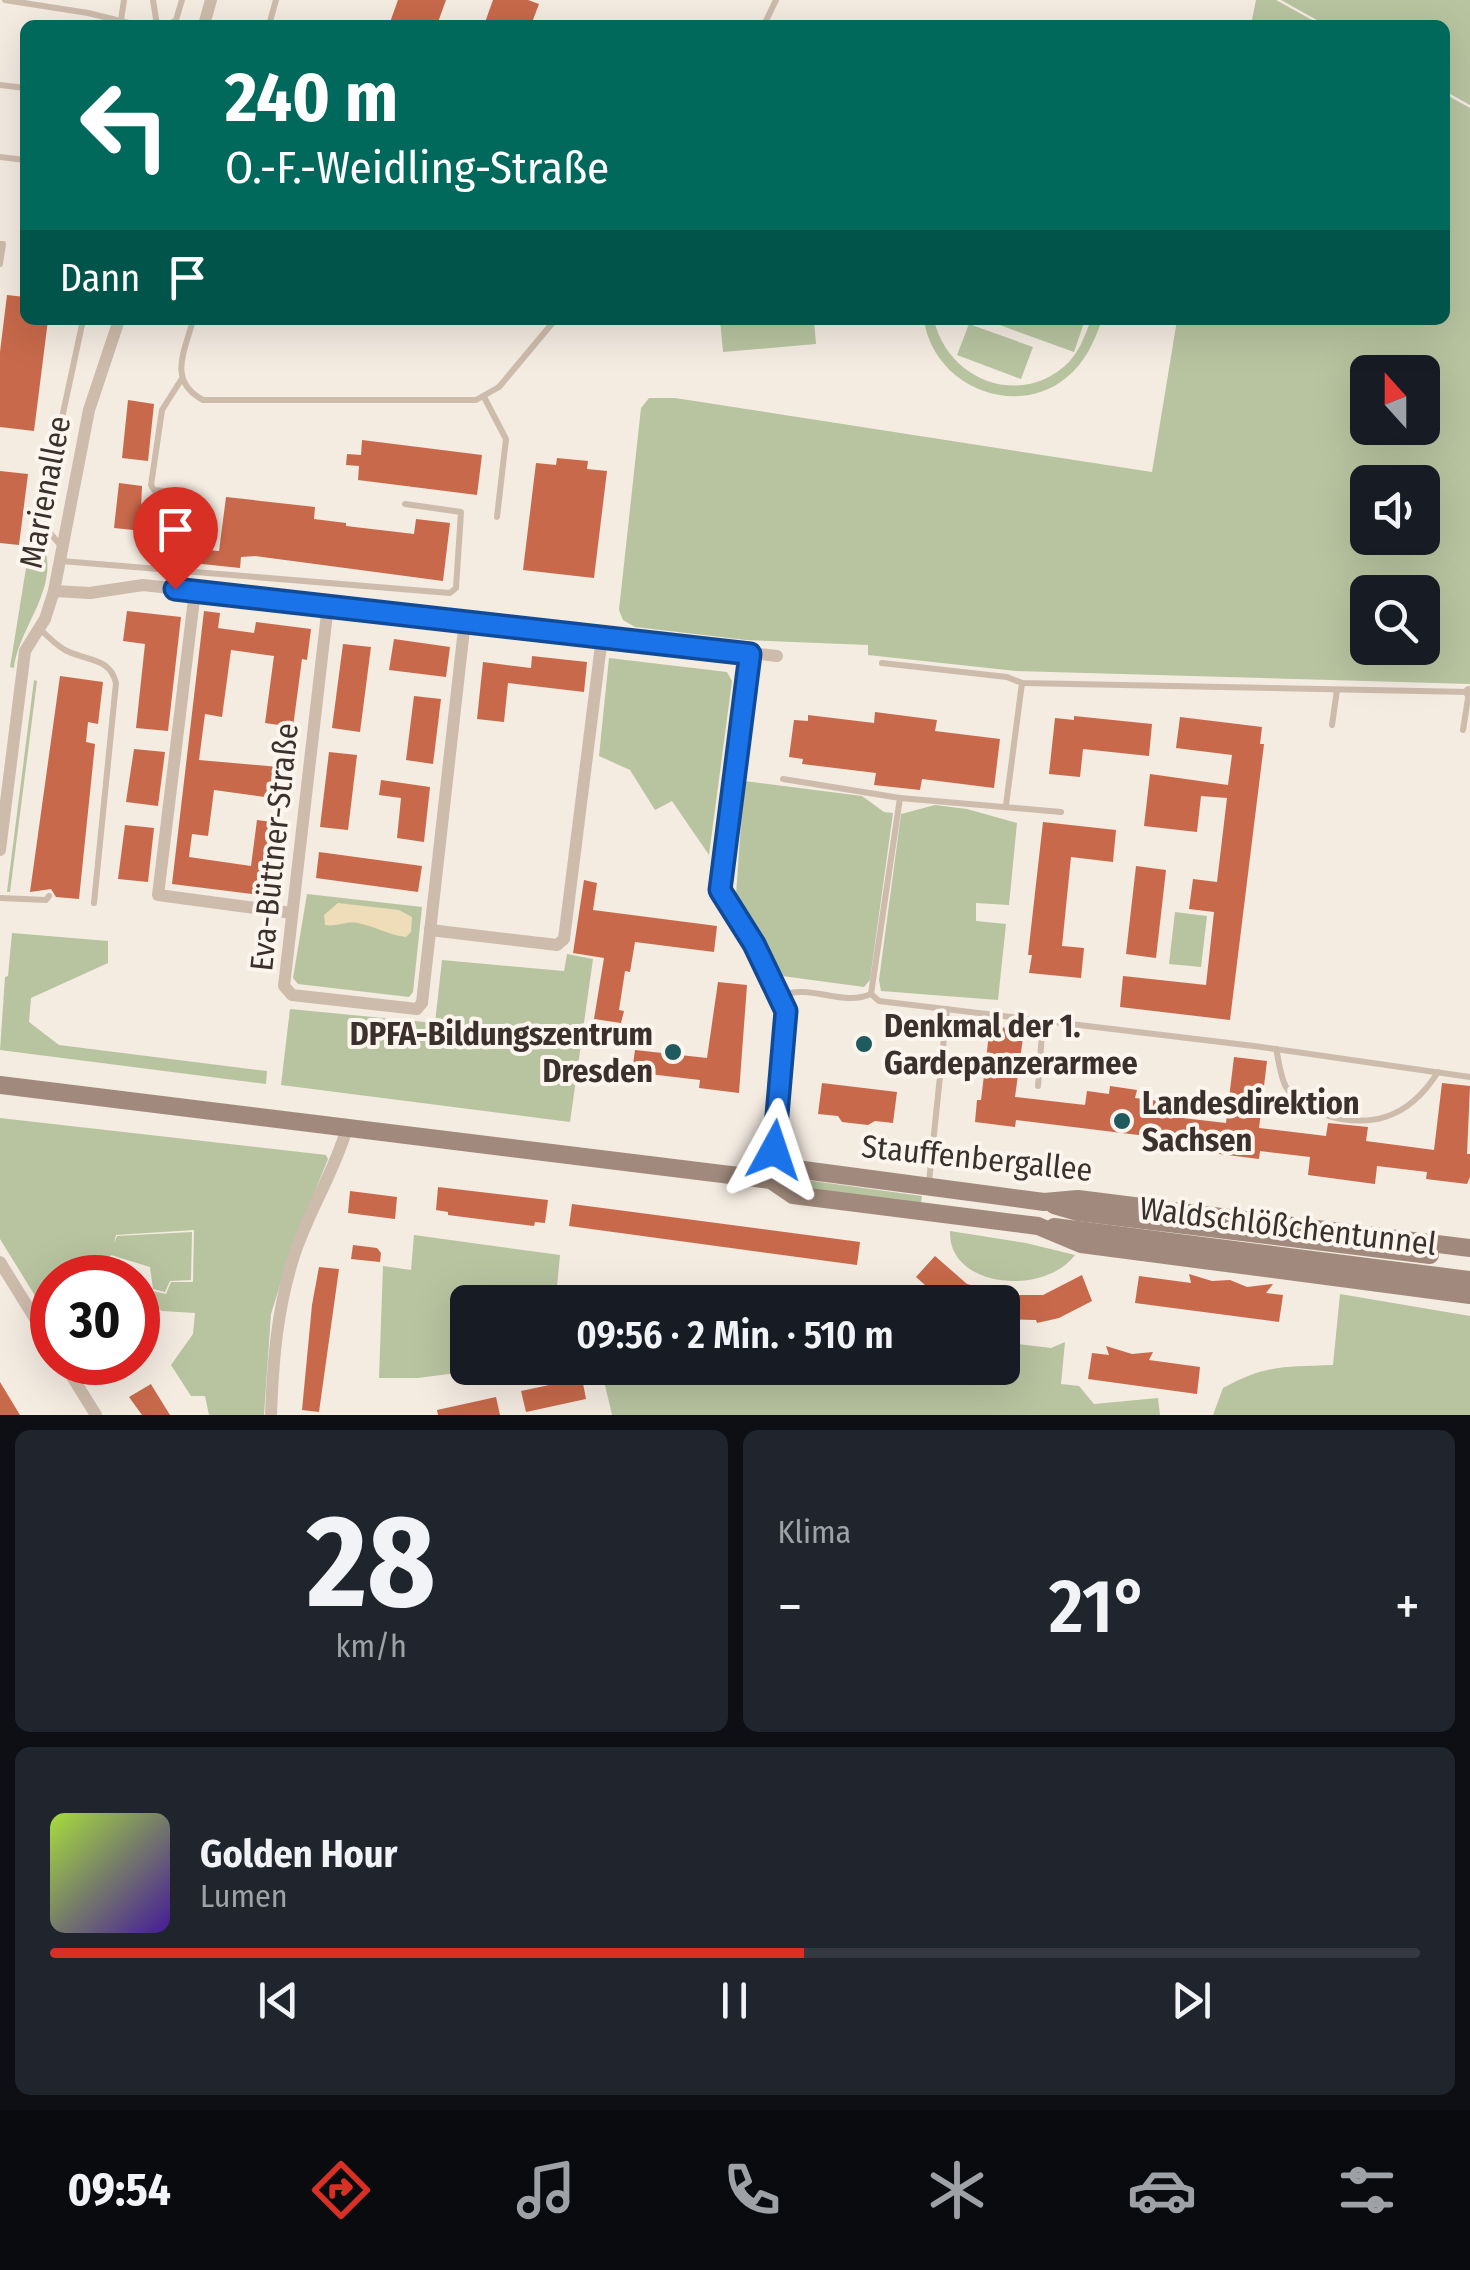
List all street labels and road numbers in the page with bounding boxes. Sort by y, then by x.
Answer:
street label: Marienallee [12,413,78,571]
street label: Eva-Büttner-Straße [242,721,306,973]
street label: Stauffenbergallee [860,1127,1094,1189]
street label: Waldschlößchentunnel [1137,1189,1439,1263]

